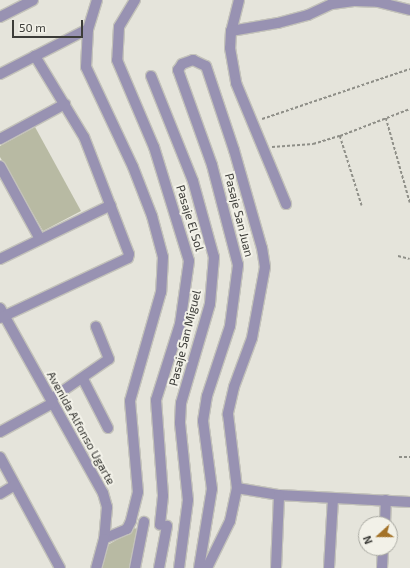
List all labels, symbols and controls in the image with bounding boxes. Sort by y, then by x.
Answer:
scale bar [14,12,85,38]
text: 50 m [19,20,46,34]
street label: Pasaje San Juan [222,172,256,258]
street label: Pasaje El Sol [173,183,207,253]
street label: Pasaje San Miguel [166,289,204,387]
street label: Avenida Alfonso Ugarte [44,369,118,487]
north arrow [358,516,398,556]
text: N [360,534,375,546]

